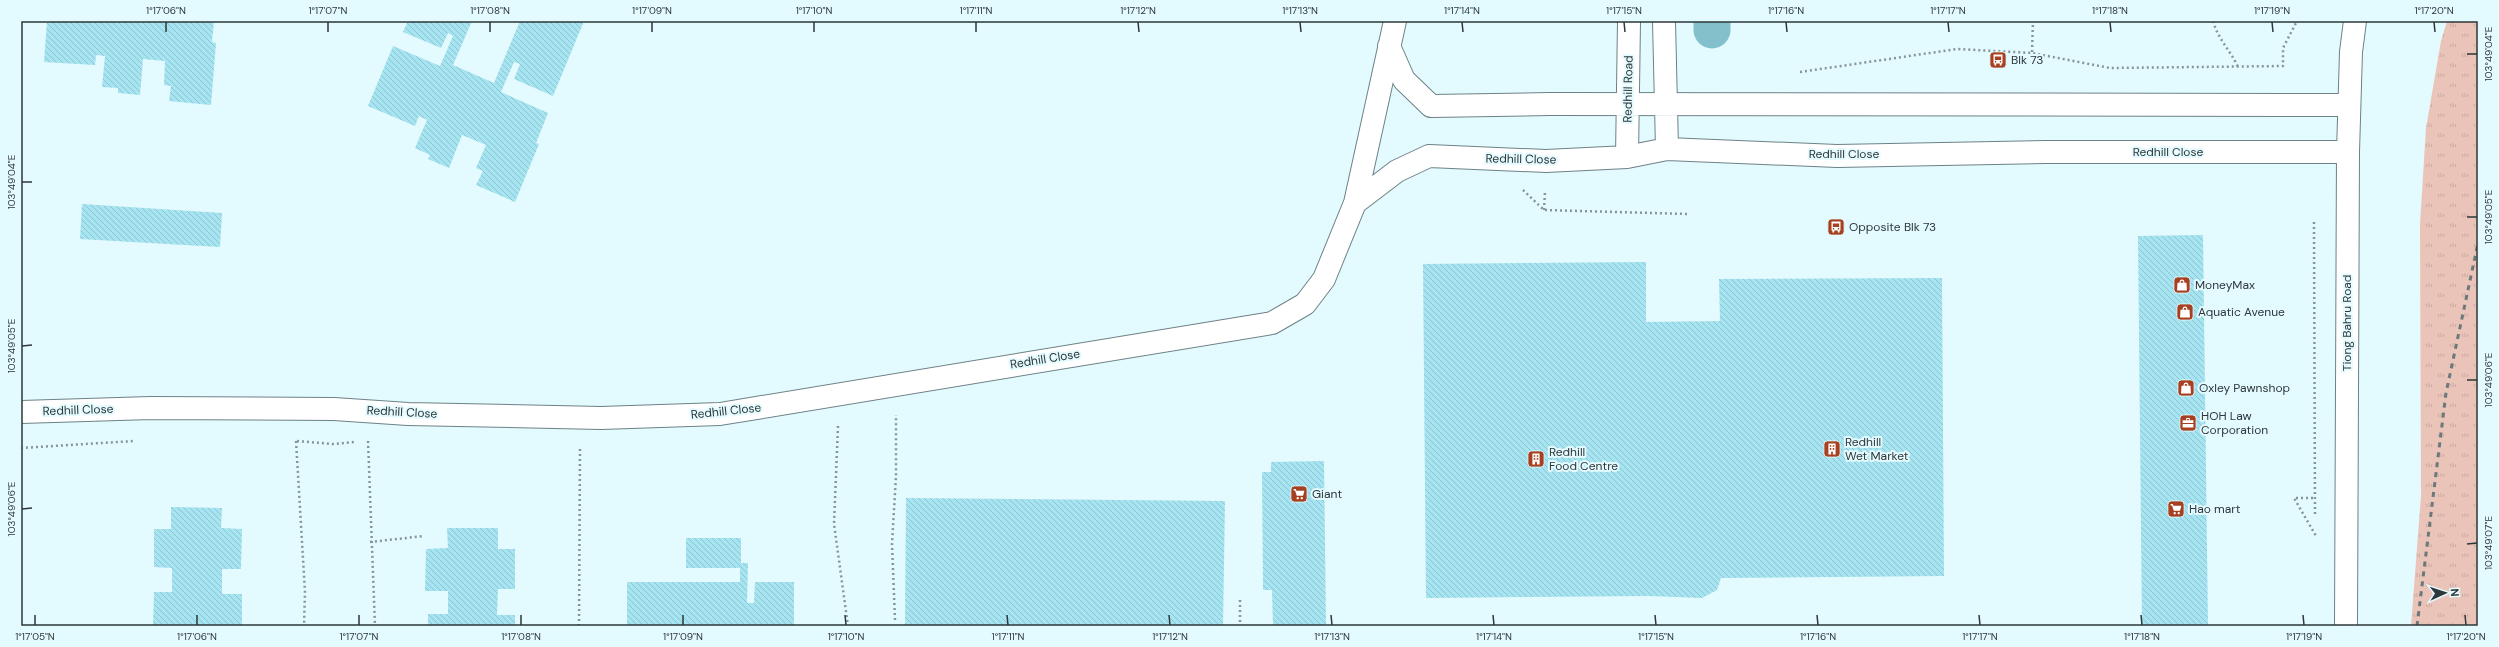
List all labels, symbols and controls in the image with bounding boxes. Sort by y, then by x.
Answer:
text: 1°17'06"N [146,4,186,17]
text: 1°17'07"N [308,4,348,17]
text: 1°17'08"N [470,4,510,17]
text: 1°17'09"N [632,4,672,17]
text: 1°17'10"N [796,4,832,17]
text: 1°17'11"N [960,4,993,17]
text: 1°17'12"N [1120,4,1156,17]
text: 1°17'13"N [1282,4,1318,17]
text: 1°17'14"N [1444,4,1480,17]
text: 1°17'15"N [1606,4,1642,17]
text: 1°17'16"N [1768,4,1804,17]
text: 1°17'17"N [1930,4,1966,17]
text: 1°17'18"N [2092,4,2128,17]
text: 1°17'19"N [2254,4,2290,17]
text: 1°17'20"N [2414,4,2454,17]
text: 103°49'04"E [2482,26,2495,81]
bus stop icon: Blk 73 [1988,50,2008,70]
place label: Blk 73 [2011,52,2043,68]
street label: Redhill Road [1619,55,1637,123]
street label: Redhill Close [2133,144,2204,160]
street label: Redhill Close [1809,146,1880,162]
street label: Redhill Close [1486,150,1557,168]
text: 103°49'04"E [5,154,18,209]
text: 103°49'05"E [2482,189,2495,244]
bus stop icon: Opposite Blk 73 [1826,217,1846,237]
place label: Opposite Blk 73 [1849,219,1936,235]
shop icon: MoneyMax [2172,275,2192,295]
street label: Tiong Bahru Road [2339,275,2355,371]
place label: MoneyMax [2195,277,2255,293]
shop icon: Aquatic Avenue [2175,302,2195,322]
place label: Aquatic Avenue [2198,304,2285,320]
text: 103°49'05"E [5,318,18,373]
street label: Redhill Close [1009,346,1081,372]
text: 103°49'06"E [2482,352,2495,407]
shop icon: Oxley Pawnshop [2176,378,2196,398]
place label: Oxley Pawnshop [2199,380,2290,396]
street label: Redhill Close [690,399,762,423]
street label: Redhill Close [42,401,114,419]
street label: Redhill Close [366,402,438,422]
place label: HOH Law Corporation [2201,408,2268,438]
office icon: HOH Law Corporation [2178,413,2198,433]
place label: Redhill Wet Market [1845,434,1909,464]
building icon: Redhill Wet Market [1822,439,1842,459]
place label: Redhill Food Centre [1549,444,1618,474]
building icon: Redhill Food Centre [1526,449,1546,469]
text: 103°49'06"E [5,481,18,536]
supermarket icon: Giant [1289,484,1309,504]
place label: Giant [1312,486,1342,502]
supermarket icon: Hao mart [2166,499,2186,519]
place label: Hao mart [2189,501,2241,517]
text: 103°49'07"E [2482,516,2495,570]
north arrow [2425,573,2465,613]
text: N [2448,588,2462,597]
text: 1°17'05"N [15,630,55,643]
text: 1°17'06"N [177,630,217,643]
text: 1°17'07"N [339,630,379,643]
text: 1°17'08"N [501,630,541,643]
text: 1°17'09"N [663,630,703,643]
text: 1°17'10"N [828,630,864,643]
text: 1°17'11"N [992,630,1025,643]
text: 1°17'12"N [1152,630,1188,643]
text: 1°17'13"N [1314,630,1350,643]
text: 1°17'14"N [1476,630,1512,643]
text: 1°17'15"N [1638,630,1674,643]
text: 1°17'16"N [1800,630,1836,643]
text: 1°17'17"N [1962,630,1998,643]
text: 1°17'18"N [2124,630,2160,643]
text: 1°17'19"N [2286,630,2322,643]
text: 1°17'20"N [2446,630,2486,643]

